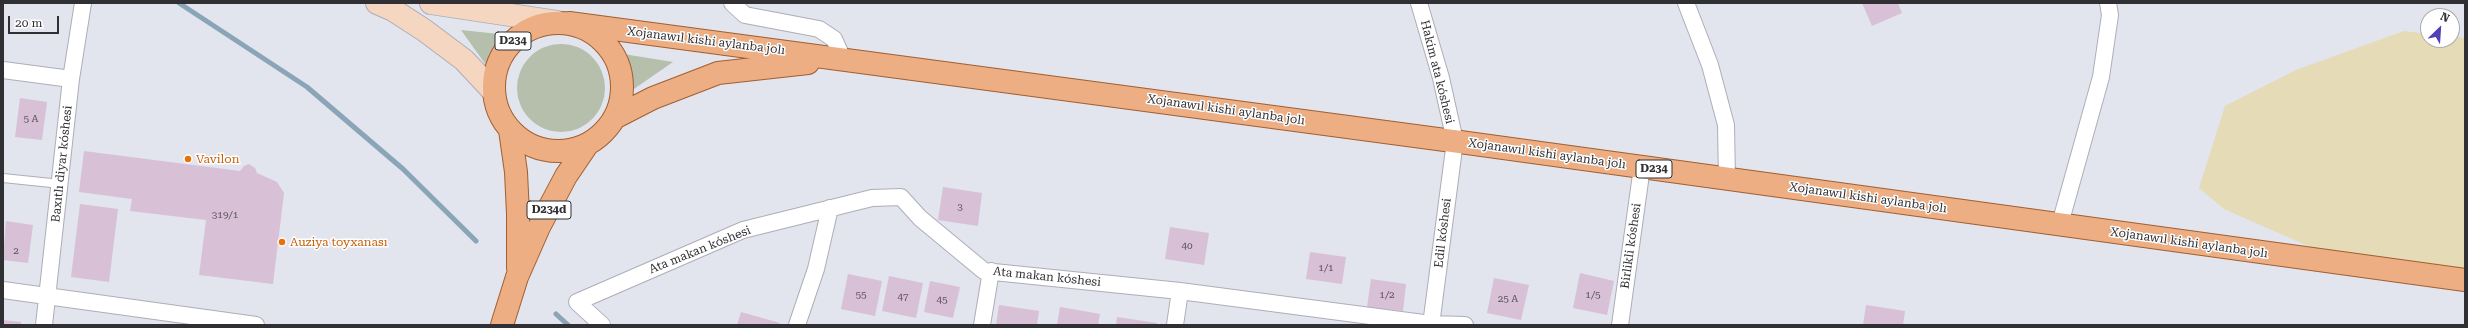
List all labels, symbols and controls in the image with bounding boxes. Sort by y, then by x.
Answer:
scale bar [10,8,61,34]
north arrow [2420,8,2460,48]
text: N [2438,10,2451,25]
text: 20 m [15,16,42,30]
street label: Hakim ata kóshesi [1417,19,1457,125]
street label: Xojanawıl kishi aylanba jolı [626,24,786,58]
road number: D234 [495,32,531,50]
street label: Xojanawıl kishi aylanba jolı [1146,92,1306,128]
street label: Baxıtlı diyar kóshesi [49,105,75,223]
house number: 5 А [23,113,39,125]
street label: Xojanawıl kishi aylanba jolı [1467,136,1627,172]
place label: Vavilon [196,152,239,166]
marker: Vavilon [183,154,193,164]
road number: D234 [1636,160,1672,178]
street label: Xojanawıl kishi aylanba jolı [1788,180,1948,216]
street label: Edil kóshesi [1432,197,1454,269]
road number: D234d [527,201,571,219]
house number: 3 [957,201,963,213]
street label: Birlikli kóshesi [1618,202,1644,290]
house number: 319/1 [212,209,238,221]
street label: Ata makan kóshesi [647,223,753,277]
street label: Xojanawıl kishi aylanba jolı [2109,225,2269,261]
place label: Auziya toyxanası [290,235,388,249]
marker: Auziya toyxanası [277,237,287,247]
house number: 40 [1181,240,1193,252]
house number: 2 [13,245,19,257]
house number: 1/1 [1318,262,1334,274]
street label: Ata makan kóshesi [992,264,1102,290]
house number: 55 [855,289,867,301]
house number: 1/2 [1379,289,1395,301]
house number: 1/5 [1585,289,1601,301]
house number: 47 [897,291,909,303]
house number: 25 А [1498,293,1518,305]
house number: 45 [936,294,948,306]

